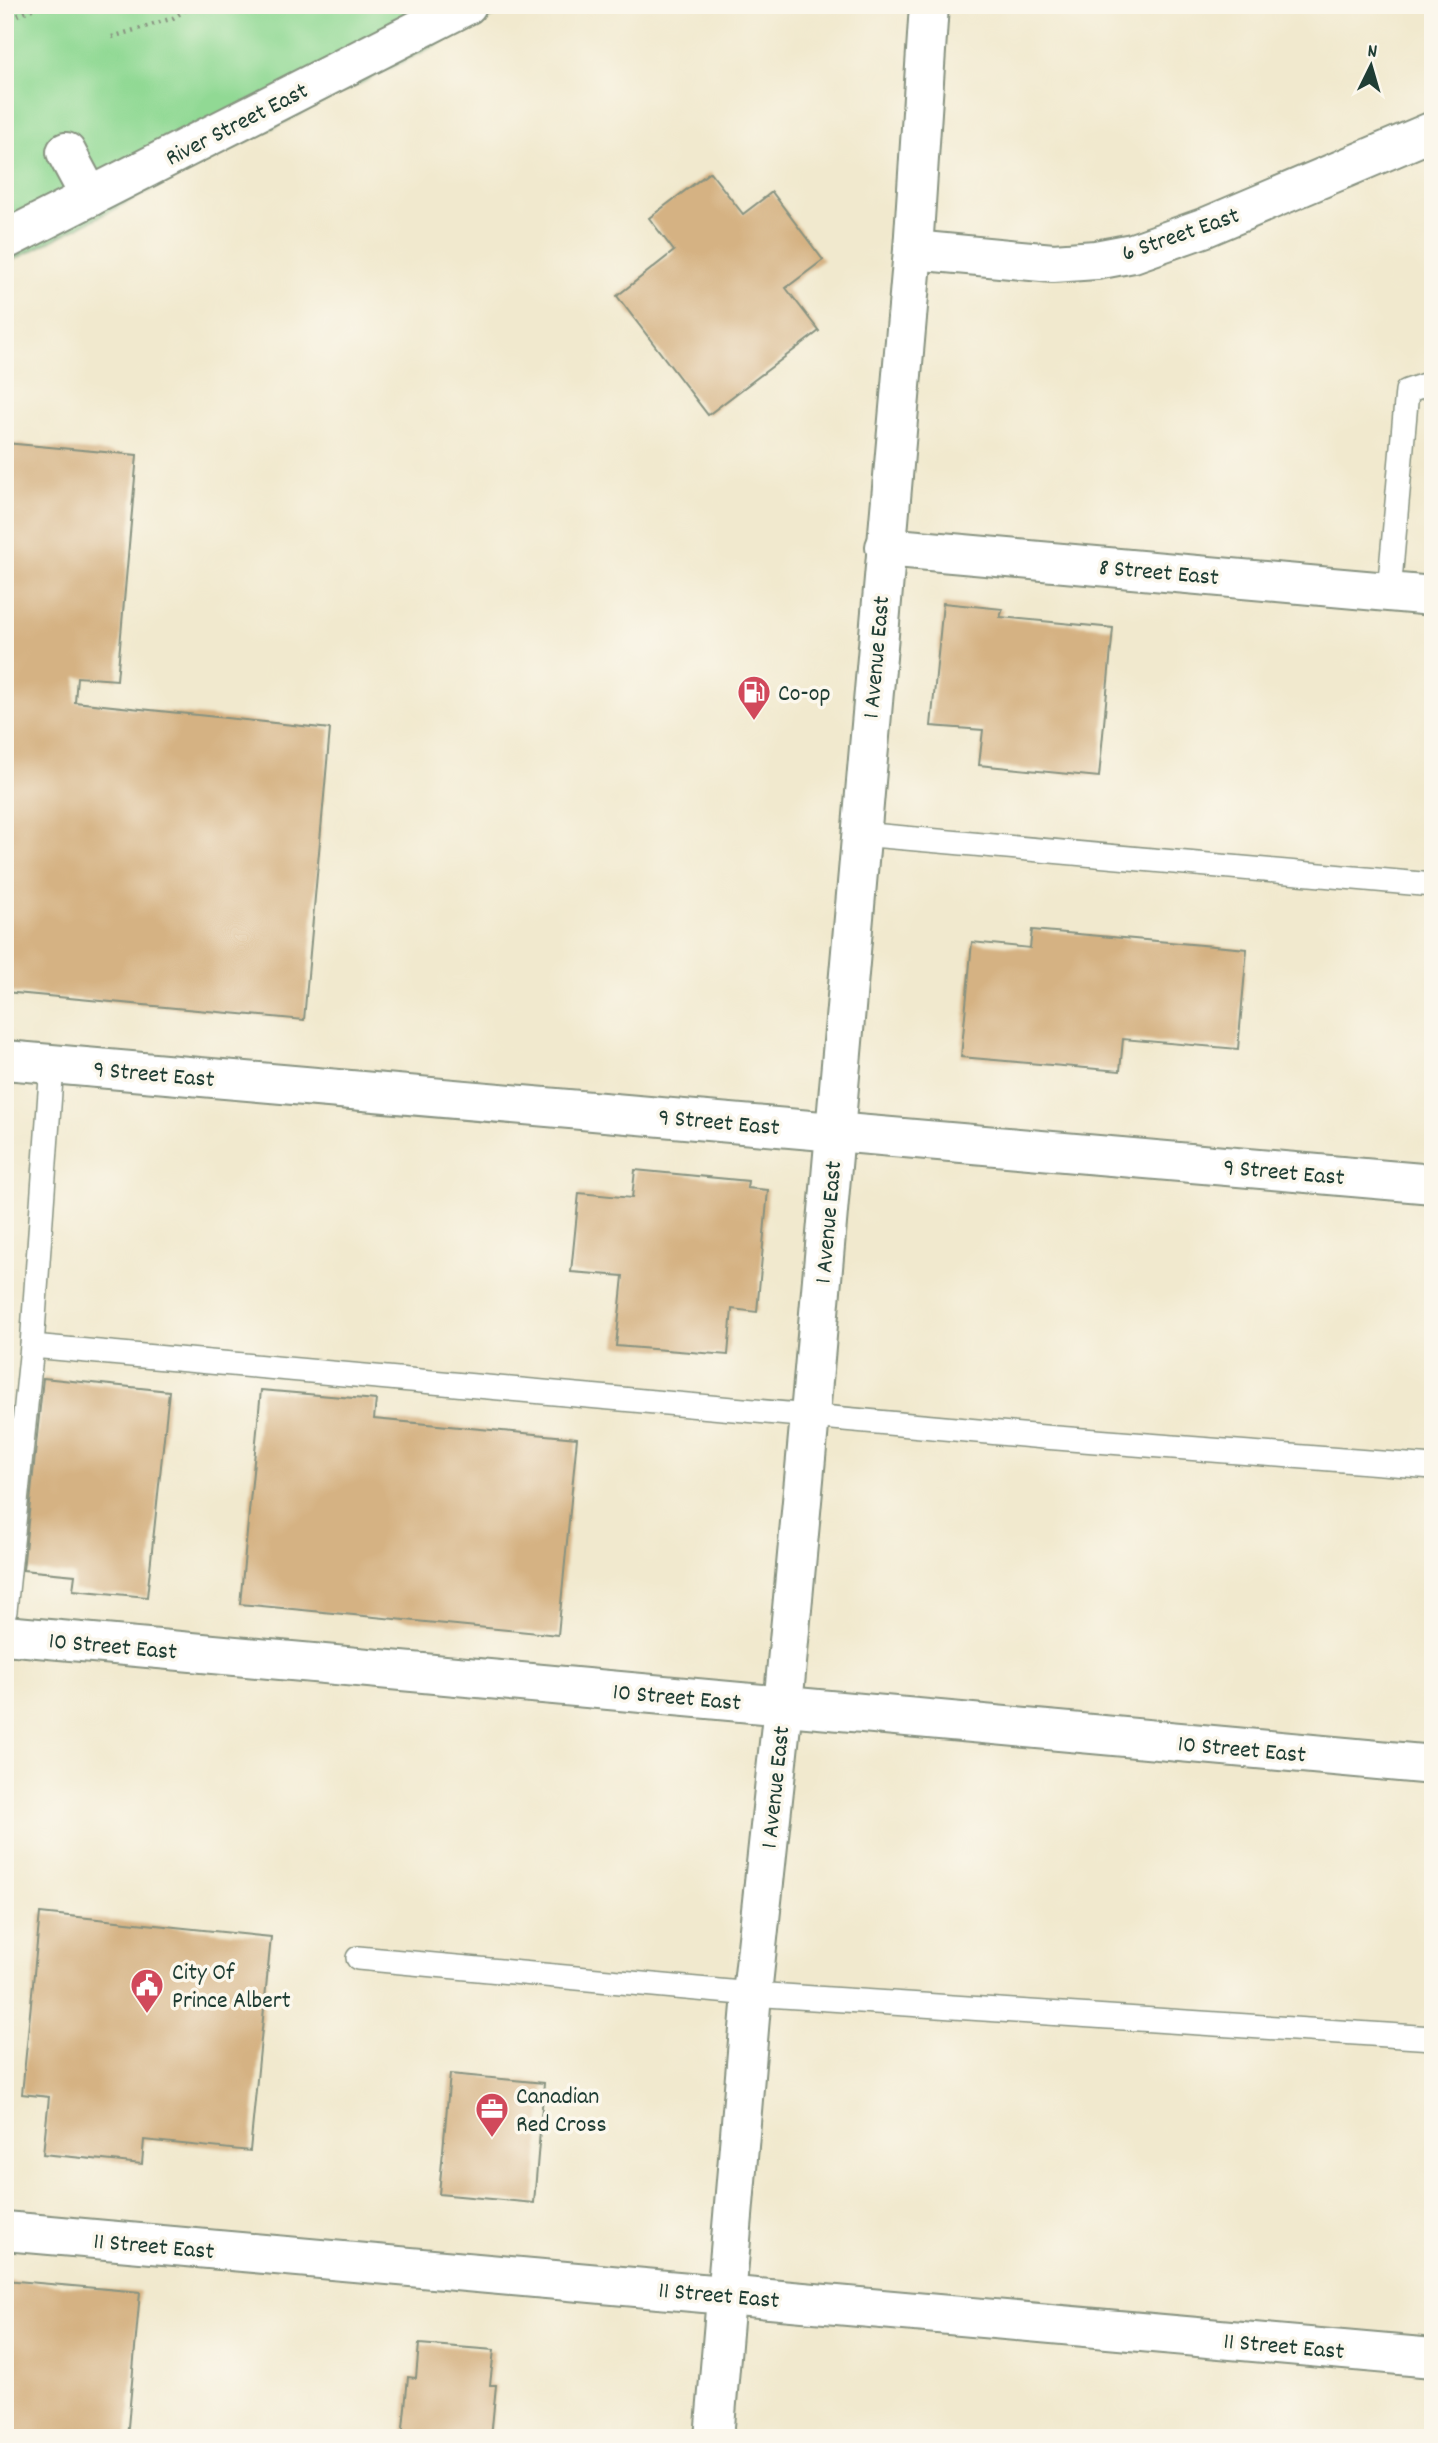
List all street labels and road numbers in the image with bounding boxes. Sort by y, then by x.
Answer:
street label: River Street East [160,75,315,176]
street label: 6 Street East [1118,200,1244,272]
street label: 8 Street East [1097,552,1220,596]
street label: 1 Avenue East [856,594,900,720]
street label: 9 Street East [92,1054,216,1098]
street label: 9 Street East [657,1102,781,1146]
street label: 9 Street East [1222,1152,1346,1196]
street label: 1 Avenue East [808,1159,852,1285]
street label: 10 Street East [47,1625,178,1671]
street label: 10 Street East [611,1676,742,1722]
street label: 1 Avenue East [754,1724,800,1850]
street label: 10 Street East [1176,1728,1307,1774]
street label: 11 Street East [92,2226,216,2270]
street label: 11 Street East [657,2275,781,2319]
street label: 11 Street East [1222,2326,1346,2370]

